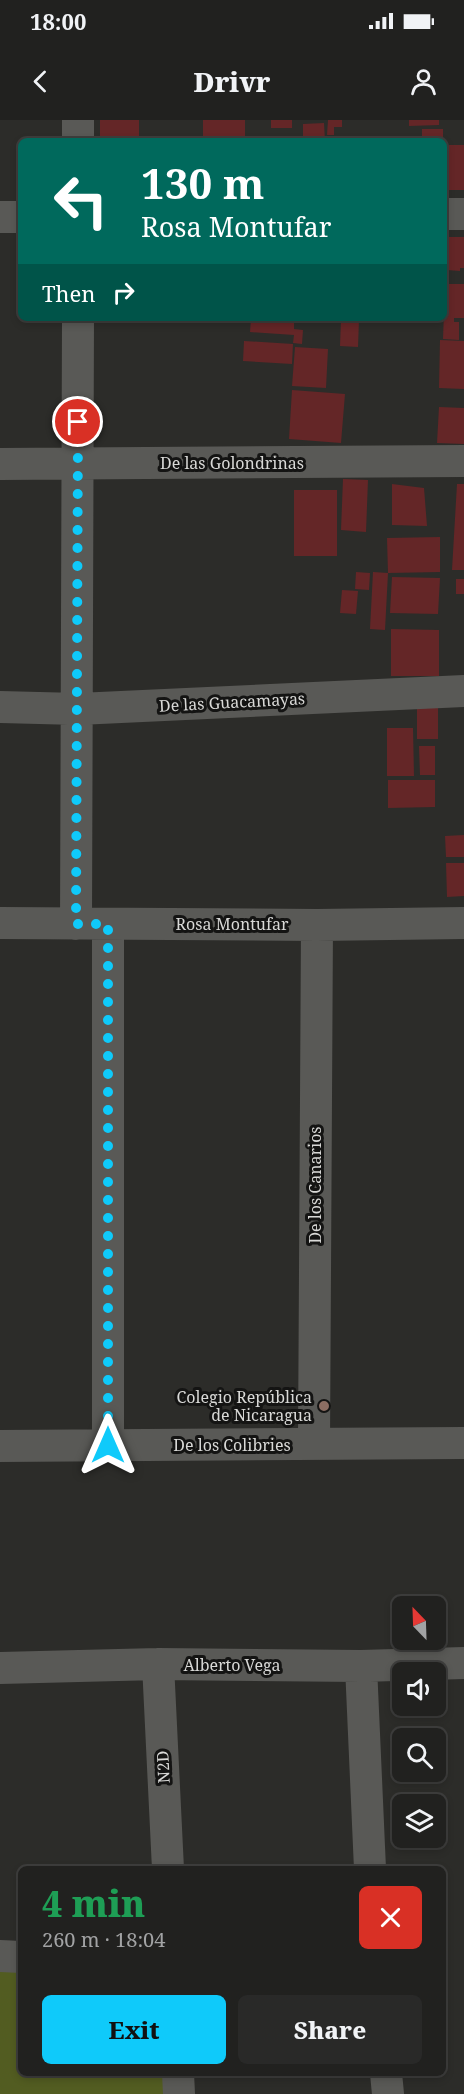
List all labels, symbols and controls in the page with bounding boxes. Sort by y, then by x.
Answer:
text: 18:00 [30,6,86,36]
text: Drivr [193,63,271,100]
icon: back [24,65,57,98]
icon: person [407,65,440,98]
text: 130 m [141,154,265,211]
icon: left [42,162,120,240]
text: Rosa Montufar [141,208,332,245]
icon: right [107,276,140,309]
text: Then [42,278,95,308]
pin [52,396,103,447]
icon: arrive [61,405,94,438]
street label: De las Golondrinas [160,452,304,474]
street label: De las Guacamayas [158,687,306,717]
street label: Rosa Montufar [176,913,289,935]
street label: De los Canarios [304,1126,326,1244]
place label: Colegio República de Nicaragua [176,1386,312,1426]
marker: Colegio República de Nicaragua [317,1399,331,1413]
position arrow [76,1413,140,1477]
street label: De los Colibries [173,1434,291,1456]
north arrow [392,1596,446,1650]
map controls [392,1596,446,1848]
street label: Alberto Vega [183,1654,281,1676]
button: sound [392,1662,446,1716]
button: search [392,1728,446,1782]
street label: N2D [151,1750,175,1784]
button: layers [392,1794,446,1848]
text: 4 min [42,1879,145,1928]
button: close [359,1886,422,1949]
text: 260 m · 18:04 [42,1926,165,1953]
button: Exit [42,1995,226,2064]
button: Share [238,1995,422,2064]

